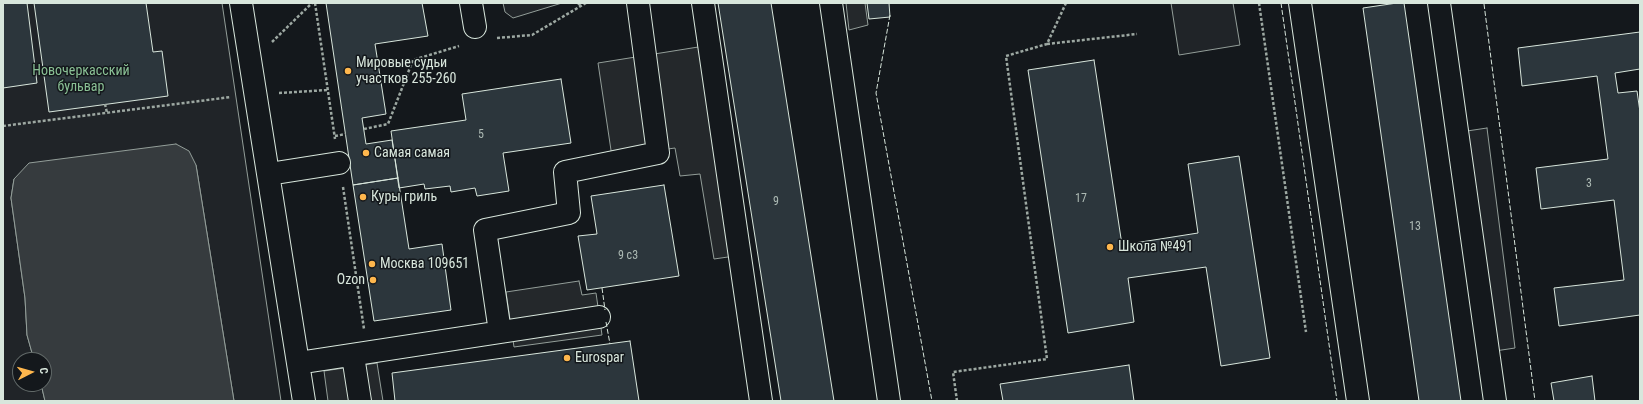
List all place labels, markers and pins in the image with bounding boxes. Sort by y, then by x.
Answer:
place label: Мировые судьи участков 255-260 [356,55,456,88]
marker: Мировые судьи участков 255-260 [343,66,353,76]
place label: Самая самая [374,145,450,161]
marker: Самая самая [361,148,371,158]
place label: Куры гриль [371,189,437,205]
marker: Куры гриль [358,192,368,202]
place label: Школа №491 [1118,239,1193,255]
marker: Школа №491 [1105,242,1115,252]
place label: Москва 109651 [380,256,469,272]
marker: Москва 109651 [367,259,377,269]
place label: Ozon [337,272,365,288]
marker: Ozon [368,275,378,285]
place label: Eurospar [575,350,624,366]
marker: Eurospar [562,353,572,363]

